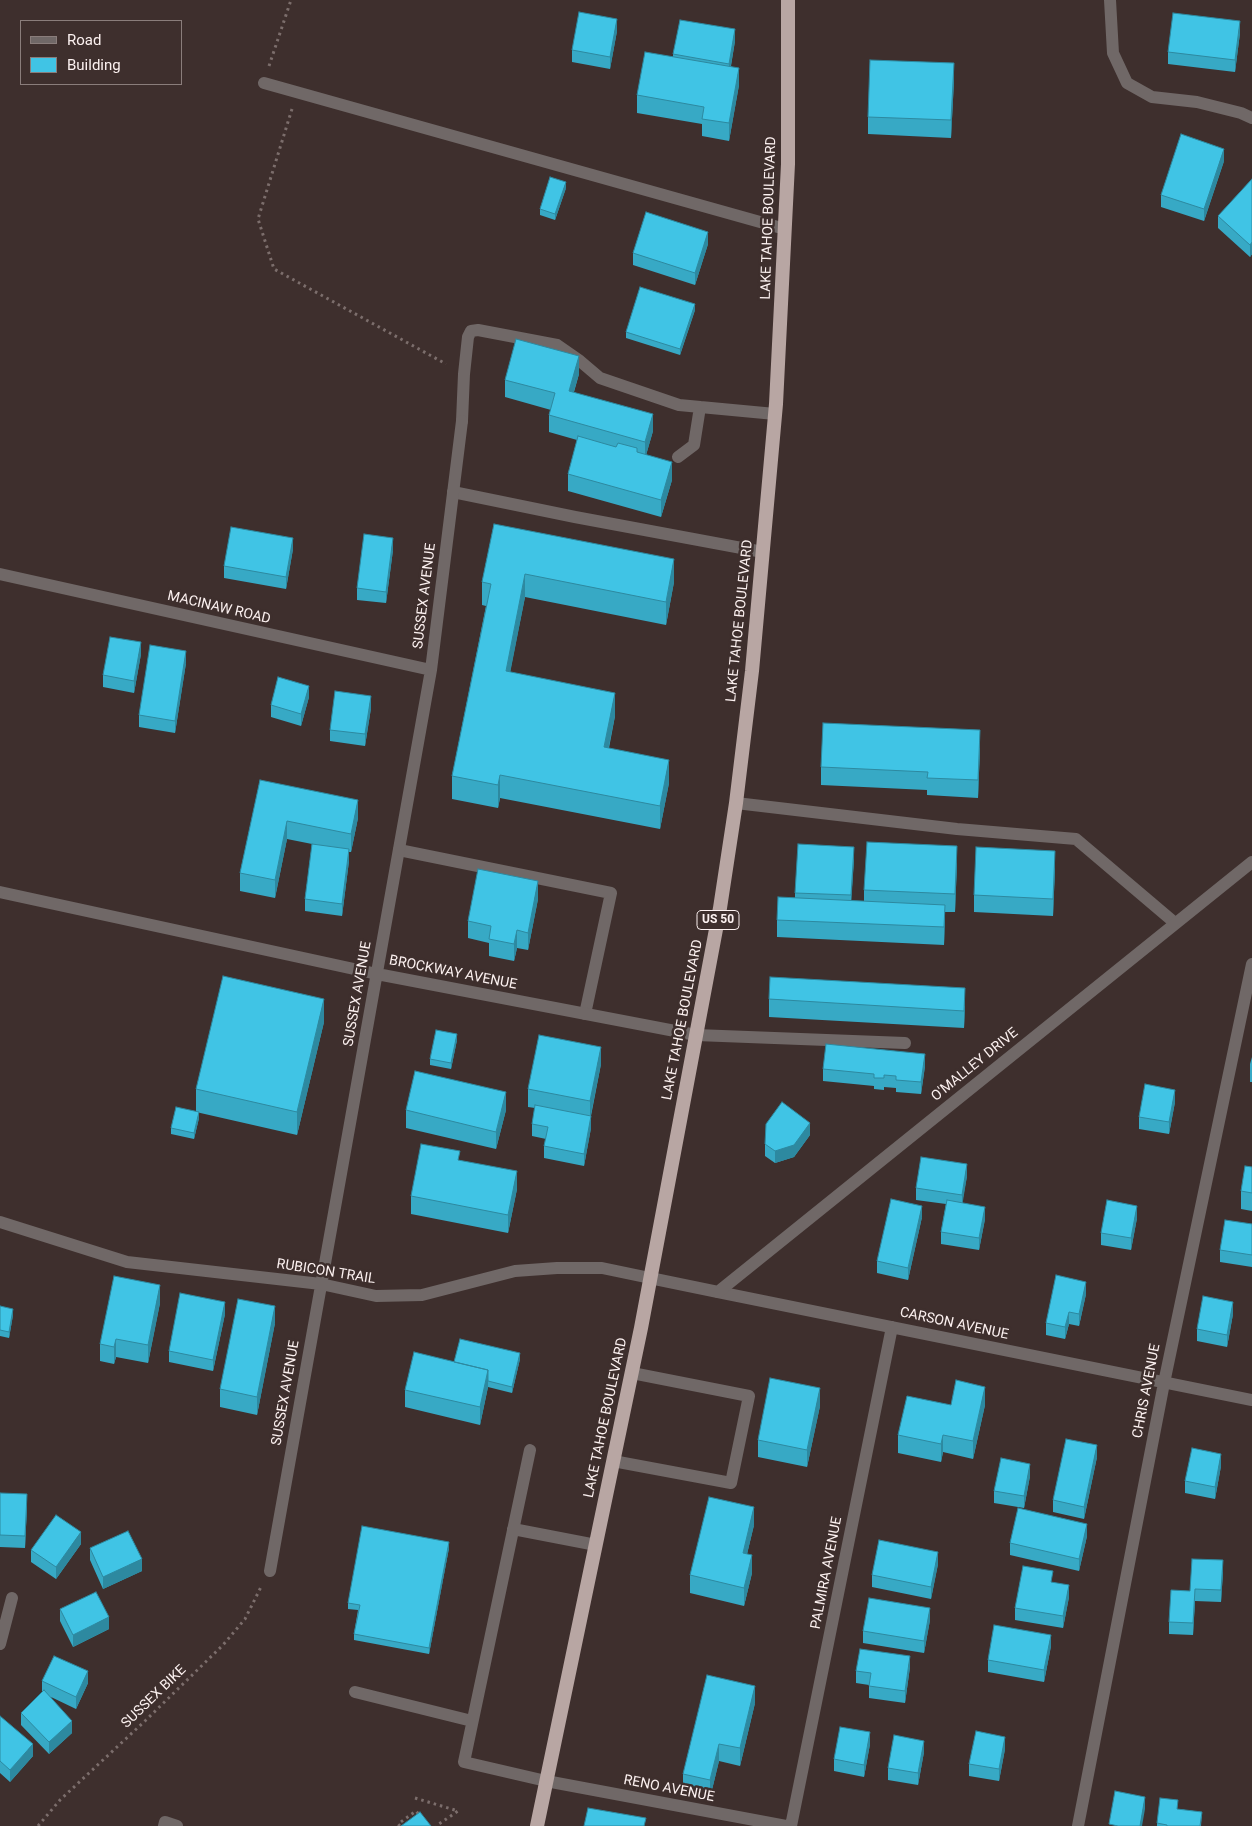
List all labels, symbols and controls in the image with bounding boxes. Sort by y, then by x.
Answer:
legend [20,20,182,85]
text: Road [67,31,101,49]
text: Building [67,56,121,74]
street label: LAKE TAHOE BOULEVARD [758,136,780,300]
street label: LAKE TAHOE BOULEVARD [723,539,757,703]
street label: SUSSEX AVENUE [410,542,440,650]
street label: MACINAW ROAD [166,588,272,628]
road number: US 50 [697,910,739,930]
street label: LAKE TAHOE BOULEVARD [659,938,707,1102]
street label: SUSSEX AVENUE [340,940,376,1048]
street label: BROCKWAY AVENUE [388,952,518,994]
street label: O'MALLEY DRIVE [928,1025,1022,1105]
street label: RUBICON TRAIL [275,1256,377,1288]
street label: CARSON AVENUE [898,1304,1010,1344]
street label: LAKE TAHOE BOULEVARD [581,1336,631,1500]
street label: SUSSEX AVENUE [268,1339,304,1447]
street label: CHRIS AVENUE [1130,1342,1164,1440]
street label: PALMIRA AVENUE [808,1515,846,1631]
street label: SUSSEX BIKE [118,1662,190,1732]
street label: RENO AVENUE [622,1772,716,1806]

